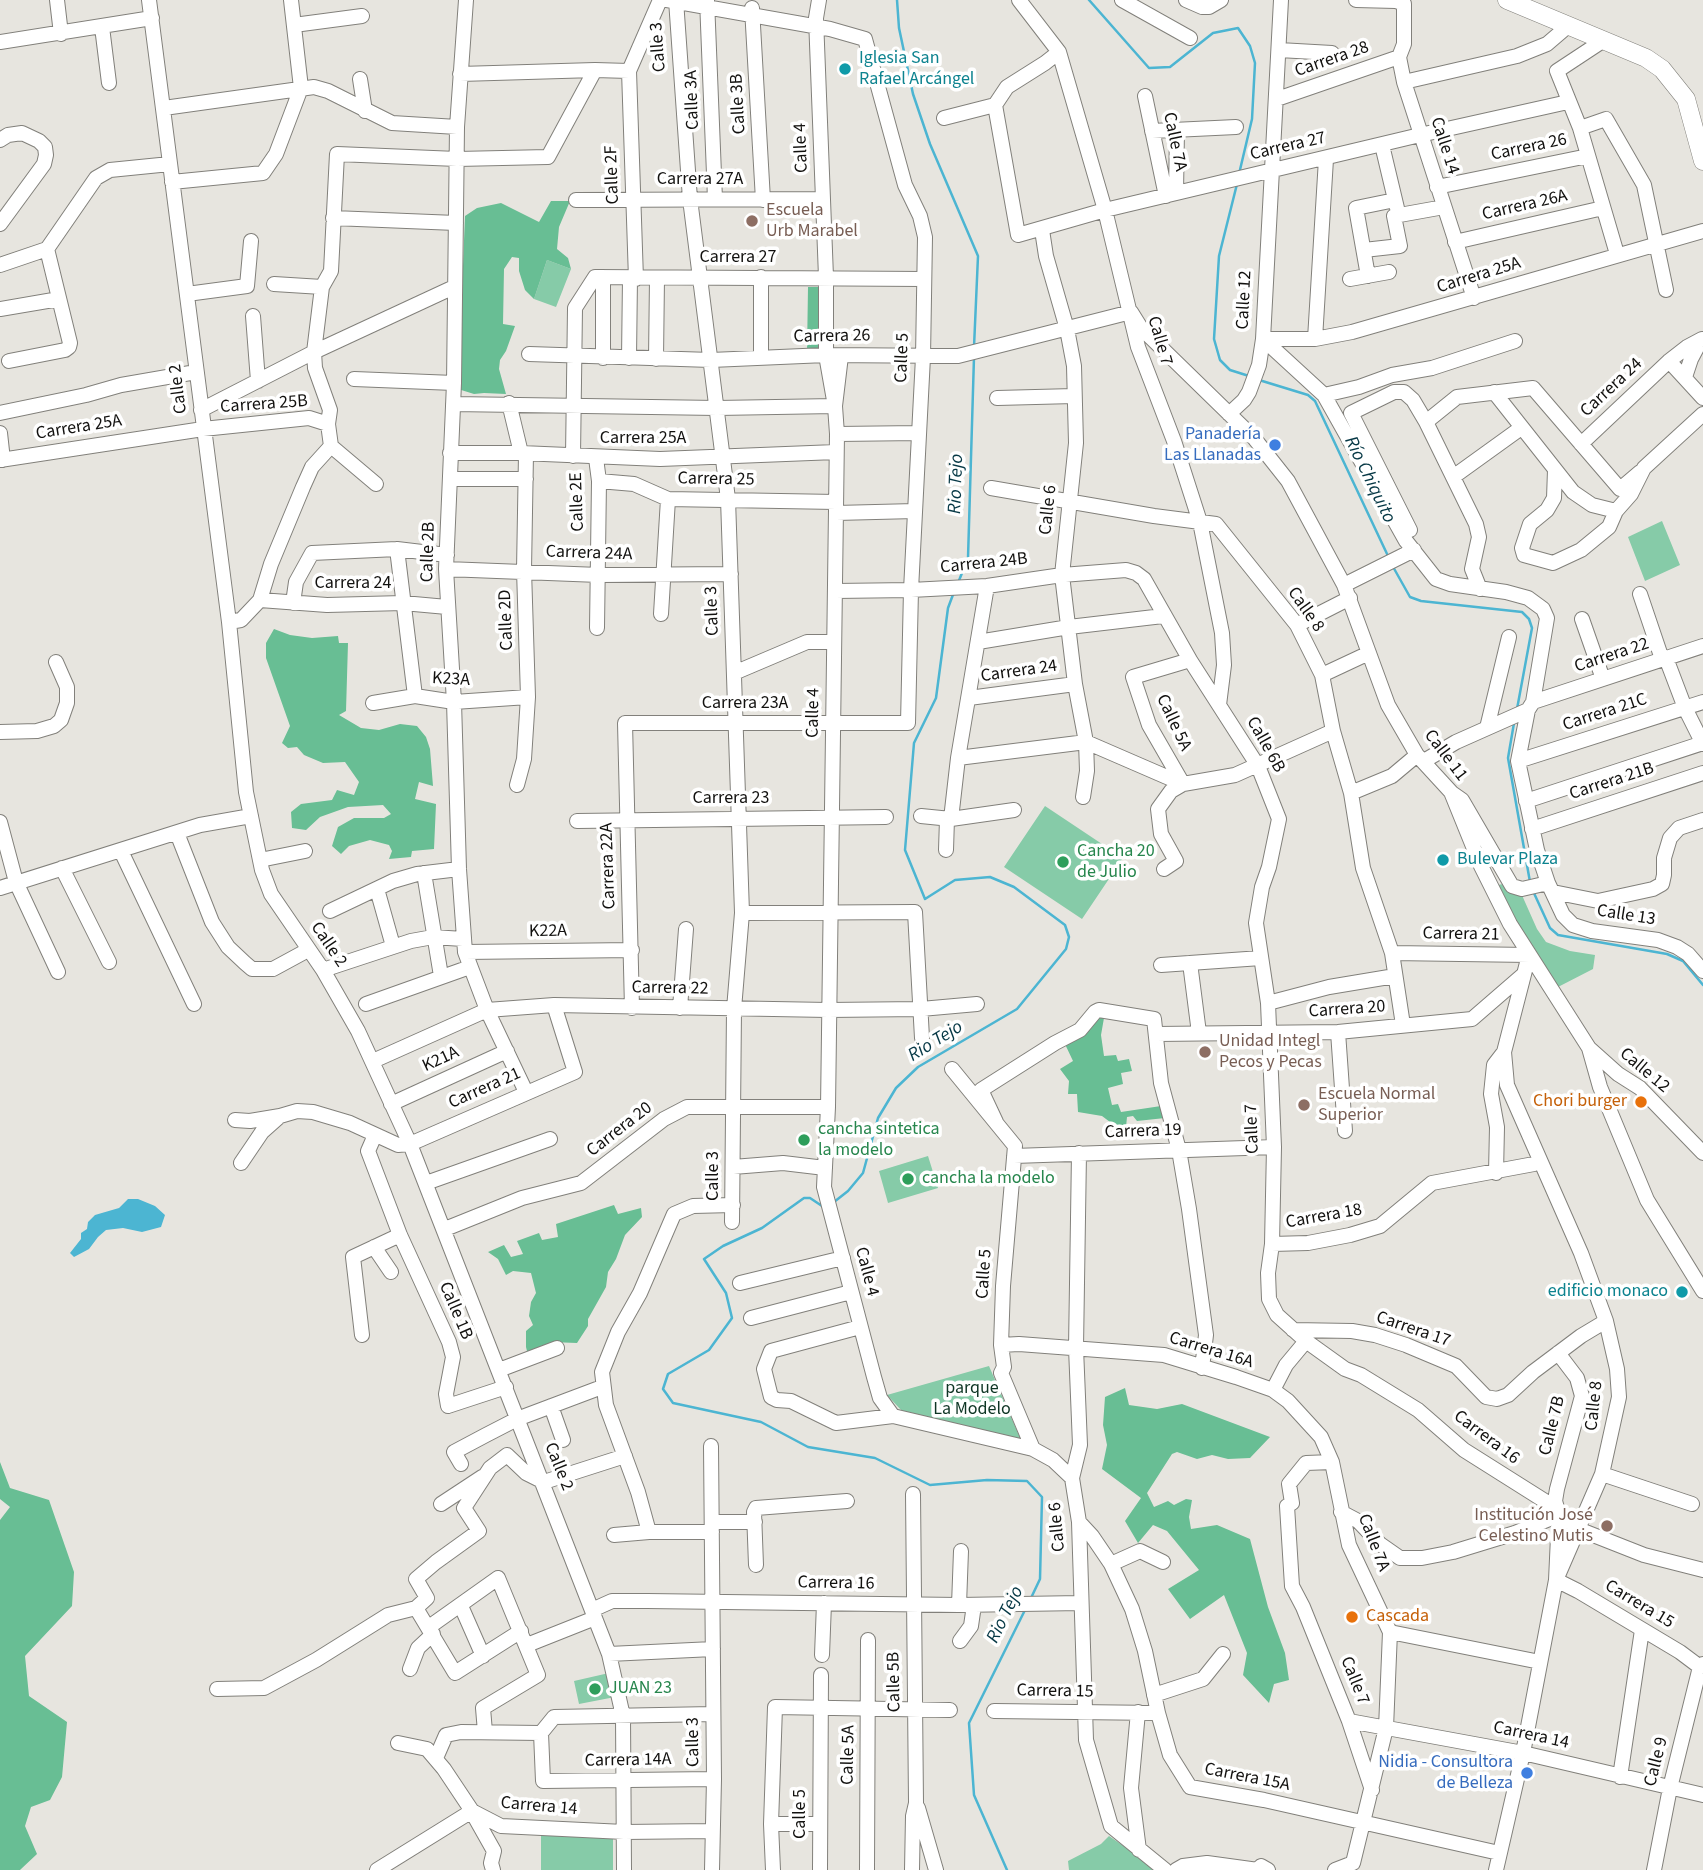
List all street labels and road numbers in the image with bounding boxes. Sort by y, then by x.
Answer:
street label: Calle 3 [646,21,672,73]
street label: Carrera 28 [1292,37,1372,83]
street label: Calle 3A [681,70,705,130]
street label: Calle 3B [727,73,751,135]
street label: Calle 7A [1157,111,1191,173]
street label: Calle 14 [1425,115,1463,177]
street label: Calle 4 [790,123,814,173]
street label: Carrera 27 [1248,128,1328,166]
street label: Carrera 26 [1489,129,1569,167]
street label: Calle 2F [601,145,625,205]
street label: Carrera 27A [657,169,743,191]
street label: Carrera 26A [1480,186,1570,226]
street label: Carrera 27 [700,247,776,269]
street label: Carrera 25A [1434,253,1524,299]
street label: Calle 12 [1233,270,1257,330]
street label: Calle 7 [1142,314,1176,368]
street label: Carrera 26 [793,326,871,348]
street label: Calle 5 [891,333,915,383]
street label: Carrera 24 [1576,354,1648,422]
street label: Calle 2 [165,363,193,415]
street label: Carrera 25B [220,391,308,419]
street label: Carrera 25A [34,411,124,445]
street label: Carrera 25A [600,428,686,450]
street label: Carrera 25 [677,469,755,491]
street label: Calle 2E [566,472,590,532]
street label: Calle 6 [1036,484,1062,536]
street label: Calle 2B [417,521,441,583]
street label: Carrera 24A [545,542,633,566]
street label: Carrera 24B [939,549,1029,579]
street label: Carrera 24 [315,573,391,595]
street label: Calle 8 [1282,583,1328,637]
street label: Calle 3 [701,586,725,636]
street label: Calle 2D [495,589,519,651]
street label: Carrera 22 [1572,634,1652,678]
street label: Carrera 24 [979,656,1059,688]
street label: K23A [431,668,471,692]
street label: Calle 4 [803,688,825,738]
street label: Carrera 21C [1560,689,1650,737]
street label: Calle 5A [1151,691,1195,755]
street label: Carrera 23A [702,693,788,715]
street label: Calle 6B [1241,713,1289,777]
street label: Calle 11 [1419,726,1471,786]
street label: Carrera 21B [1567,758,1657,806]
street label: Carrera 23 [693,788,769,810]
street label: Carrera 22A [597,822,621,910]
street label: Calle 13 [1595,901,1657,931]
street label: Calle 2 [305,918,351,972]
street label: K22A [529,921,567,943]
street label: Carrera 21 [1422,924,1500,946]
street label: Carrera 22 [631,978,709,1000]
street label: Carrera 20 [1308,997,1386,1023]
street label: K21A [419,1042,463,1078]
street label: Calle 12 [1614,1044,1674,1098]
street label: Carrera 21 [445,1063,525,1115]
street label: Carrera 20 [583,1098,657,1162]
street label: Calle 7 [1241,1104,1265,1154]
street label: Carrera 19 [1104,1120,1182,1144]
street label: Calle 3 [703,1151,725,1201]
street label: Carrera 18 [1284,1200,1364,1234]
street label: Calle 4 [849,1245,883,1299]
street label: Calle 5 [972,1248,998,1300]
street label: Calle 1B [433,1279,477,1343]
street label: Carrera 17 [1373,1307,1453,1353]
street label: Carrera 16A [1166,1328,1256,1374]
street label: Calle 8 [1582,1380,1608,1432]
street label: Calle 7B [1535,1394,1571,1458]
street label: Carrera 16 [1449,1406,1523,1470]
street label: Calle 2 [539,1440,577,1494]
street label: Calle 6 [1045,1501,1071,1553]
street label: Calle 7A [1352,1511,1394,1575]
street label: Carrera 16 [797,1573,875,1595]
street label: Carrera 15 [1600,1576,1678,1634]
street label: Calle 5B [884,1652,906,1712]
street label: Calle 7 [1335,1654,1373,1708]
street label: Carrera 15 [1016,1681,1094,1703]
street label: Calle 3 [683,1717,705,1767]
street label: Carrera 14 [1491,1717,1571,1755]
street label: Calle 5A [838,1725,860,1785]
street label: Calle 9 [1640,1735,1674,1789]
street label: Carrera 14A [584,1749,672,1773]
street label: Carrera 15A [1202,1759,1292,1797]
street label: Calle 5 [790,1789,812,1839]
street label: Carrera 14 [500,1793,578,1821]

